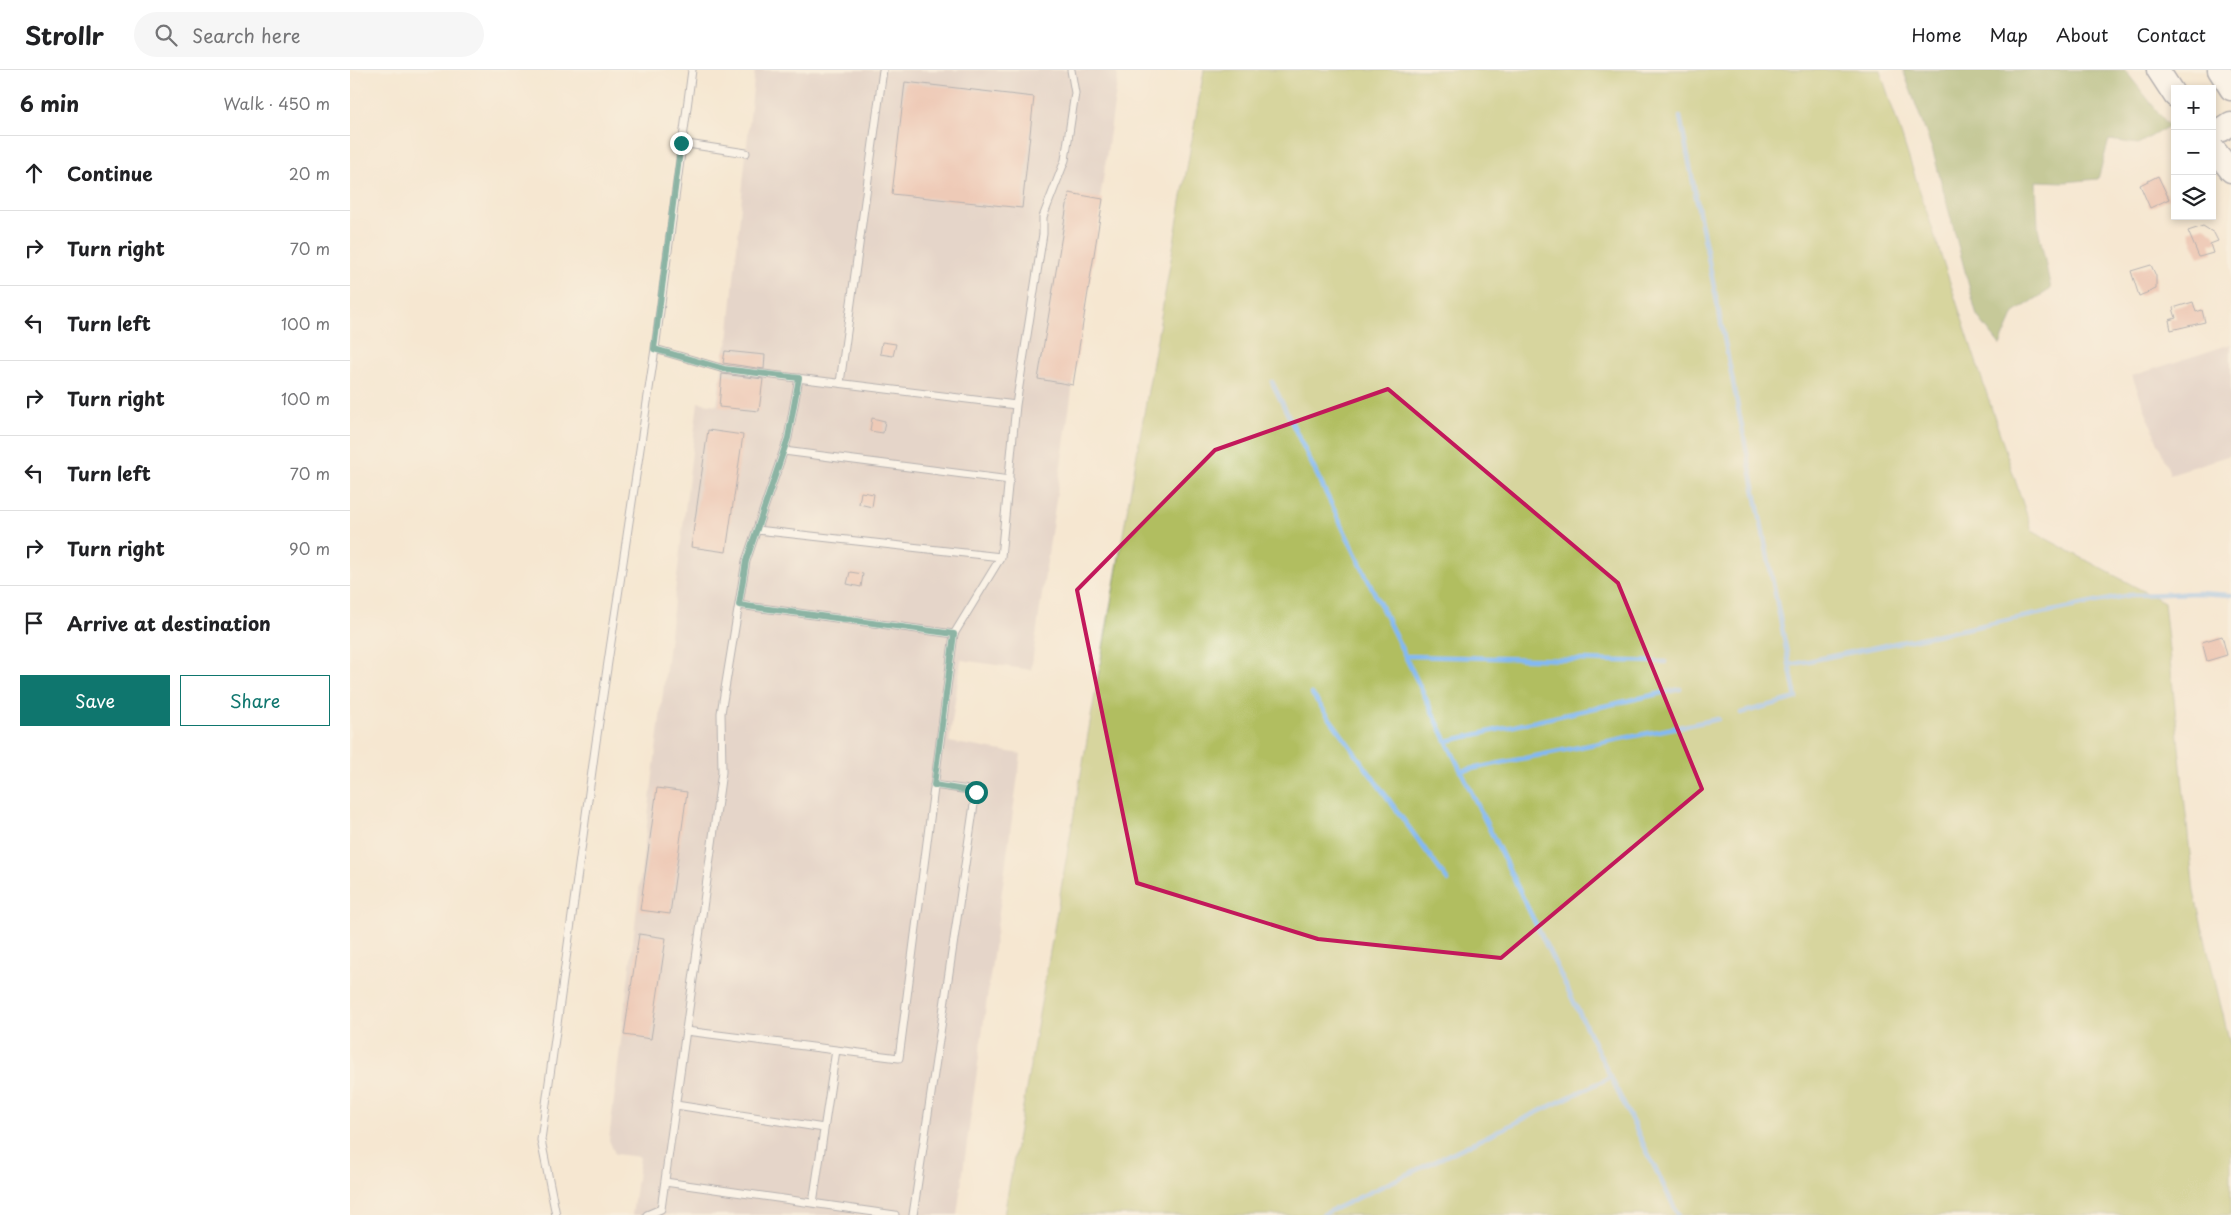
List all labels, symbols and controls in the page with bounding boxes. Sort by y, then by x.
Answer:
search box [134,12,484,57]
text: Strollr [25,17,104,53]
icon: search [152,21,180,49]
text: Search here [192,21,301,49]
text: Home [1911,21,1961,48]
text: Map [1989,21,2028,48]
text: About [2056,21,2108,48]
text: Contact [2136,21,2206,48]
map controls [2171,85,2216,220]
button: + [2171,85,2216,130]
text: 6 min [20,87,79,119]
text: Walk · 450 m [224,91,330,115]
button: − [2171,130,2216,175]
route end [670,132,693,155]
icon: ahead [20,159,48,187]
text: Continue [67,159,153,187]
text: 20 m [289,161,330,185]
button: layers [2171,175,2216,220]
icon: right [20,234,48,262]
text: Turn right [67,234,165,262]
text: 70 m [290,236,330,260]
icon: left [20,309,48,337]
text: Turn left [67,309,151,337]
text: 100 m [281,311,330,335]
icon: right [20,384,48,412]
text: Turn right [67,384,165,412]
text: 100 m [281,386,330,410]
icon: left [20,459,48,487]
text: Turn left [67,459,151,487]
text: 70 m [290,461,330,485]
icon: right [20,534,48,562]
text: Turn right [67,534,165,562]
text: 90 m [289,536,330,560]
icon: arrive [20,609,48,637]
text: Arrive at destination [67,609,271,637]
button: Save [20,675,170,726]
button: Share [180,675,330,726]
route start [965,781,988,804]

